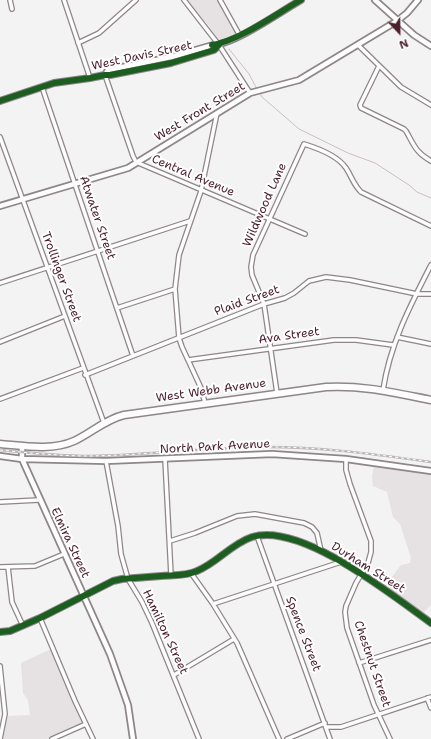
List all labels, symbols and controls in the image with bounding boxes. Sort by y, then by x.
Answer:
north arrow [379,12,419,52]
text: N [397,35,411,52]
street label: West Davis Street [90,38,194,74]
street label: West Front Street [152,79,248,145]
street label: Central Avenue [149,152,237,200]
street label: Wildwood Lane [240,161,290,249]
street label: Atwater Street [76,174,118,262]
street label: Trollinger Street [38,230,84,324]
street label: Plaid Street [212,283,282,319]
street label: Ava Street [258,325,320,347]
street label: West Webb Avenue [155,376,267,406]
street label: North Park Avenue [160,437,270,457]
street label: Elmira Street [47,505,93,581]
street label: Durham Street [328,540,408,596]
street label: Hamilton Street [139,587,191,677]
street label: Spence Street [282,594,324,674]
street label: Chestnut Street [350,619,394,709]

